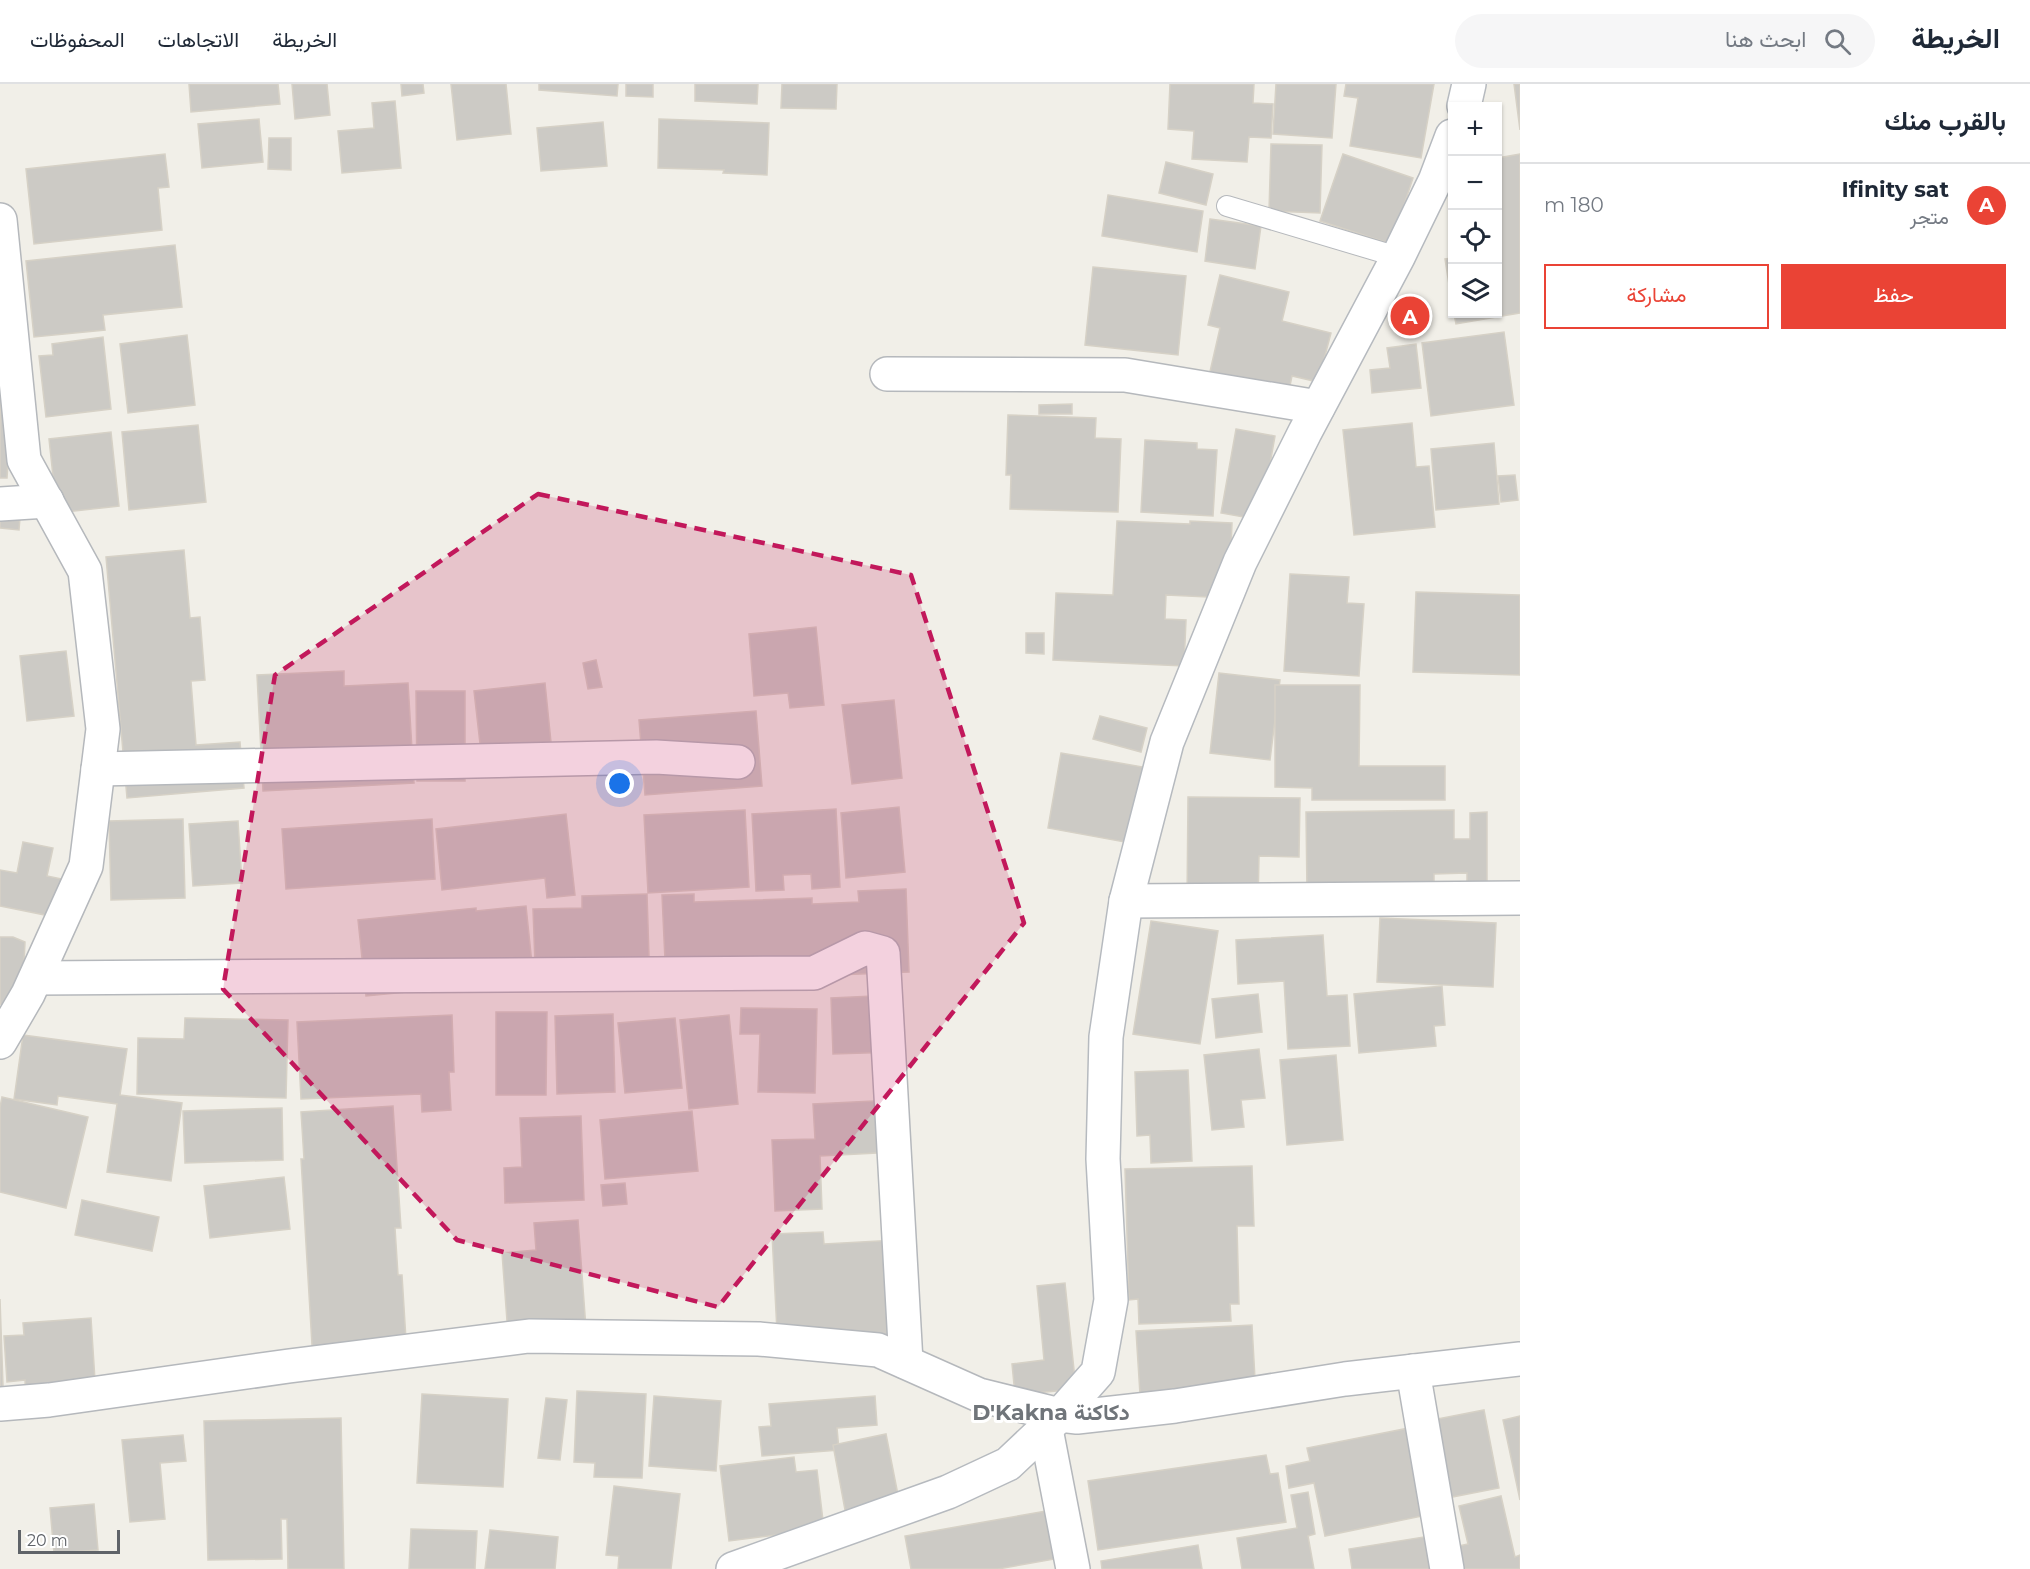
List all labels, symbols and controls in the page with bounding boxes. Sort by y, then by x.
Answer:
search box [1455,14,1875,68]
text: الخريطة [1911,21,2000,55]
icon: search [1821,25,1854,58]
text: ابحث هنا [1725,26,1806,53]
text: المحفوظات [30,27,125,52]
text: الاتجاهات [158,27,239,52]
text: الخريطة [272,27,337,52]
map controls [1448,102,1502,318]
button: + [1448,102,1502,156]
text: بالقرب منك [1884,105,2006,137]
button: − [1448,156,1502,210]
text: Ifinity sat [1842,176,1949,203]
text: 180 m [1544,193,1604,217]
text: A [1979,193,1994,217]
text: متجر [1910,205,1949,229]
button: locate [1448,210,1502,264]
button: layers [1448,264,1502,318]
button: مشاركة [1544,264,1769,329]
button: حفظ [1781,264,2006,329]
pin: A [1390,294,1430,338]
your location [605,769,634,798]
district label: D'Kakna دكاكنة [972,1399,1130,1426]
scale bar [18,1527,120,1554]
text: 20 m [27,1531,68,1550]

